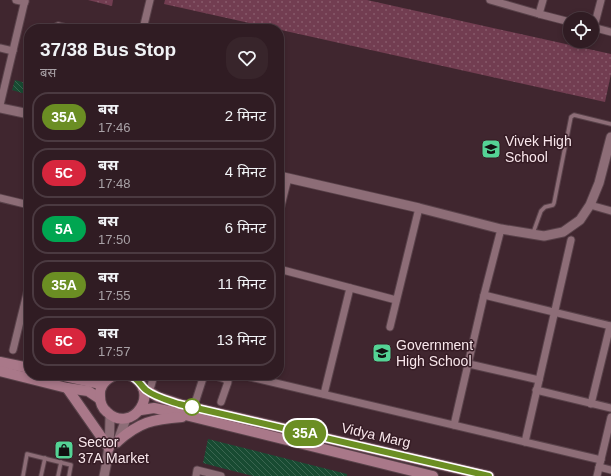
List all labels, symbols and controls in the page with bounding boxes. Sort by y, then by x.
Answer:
map controls [563,12,599,48]
button: locate [563,12,599,48]
button: heart [226,37,268,79]
text: 37/38 Bus Stop [40,39,176,60]
text: बस [40,65,56,80]
text: बस [98,100,118,117]
text: 2 मिनट [225,107,266,124]
text: 35A [51,109,77,125]
text: 17:46 [98,120,131,135]
place label: Vivek High School [505,133,572,165]
school or university icon: Vivek High School [480,138,502,160]
text: बस [98,156,118,173]
text: 4 मिनट [225,163,266,180]
text: 5C [55,165,73,181]
text: 17:48 [98,176,131,191]
text: बस [98,212,118,229]
text: 6 मिनट [225,219,266,236]
text: 5A [55,221,73,237]
text: 17:50 [98,232,131,247]
text: बस [98,268,118,285]
text: 11 मिनट [218,275,266,292]
text: 35A [51,277,77,293]
text: 17:55 [98,288,131,303]
text: बस [98,324,118,341]
text: 13 मिनट [216,331,266,348]
text: 5C [55,333,73,349]
place label: Government High School [396,337,473,369]
school or university icon: Government High School [371,342,393,364]
text: 17:57 [98,344,131,359]
unlabelled marker [183,398,201,416]
street label: Vidya Marg [340,419,412,451]
line badge: 35A [282,420,328,446]
text: 35A [292,425,318,441]
place label: Sector 37A Market [78,434,149,466]
shop icon: Sector 37A Market [53,439,75,461]

